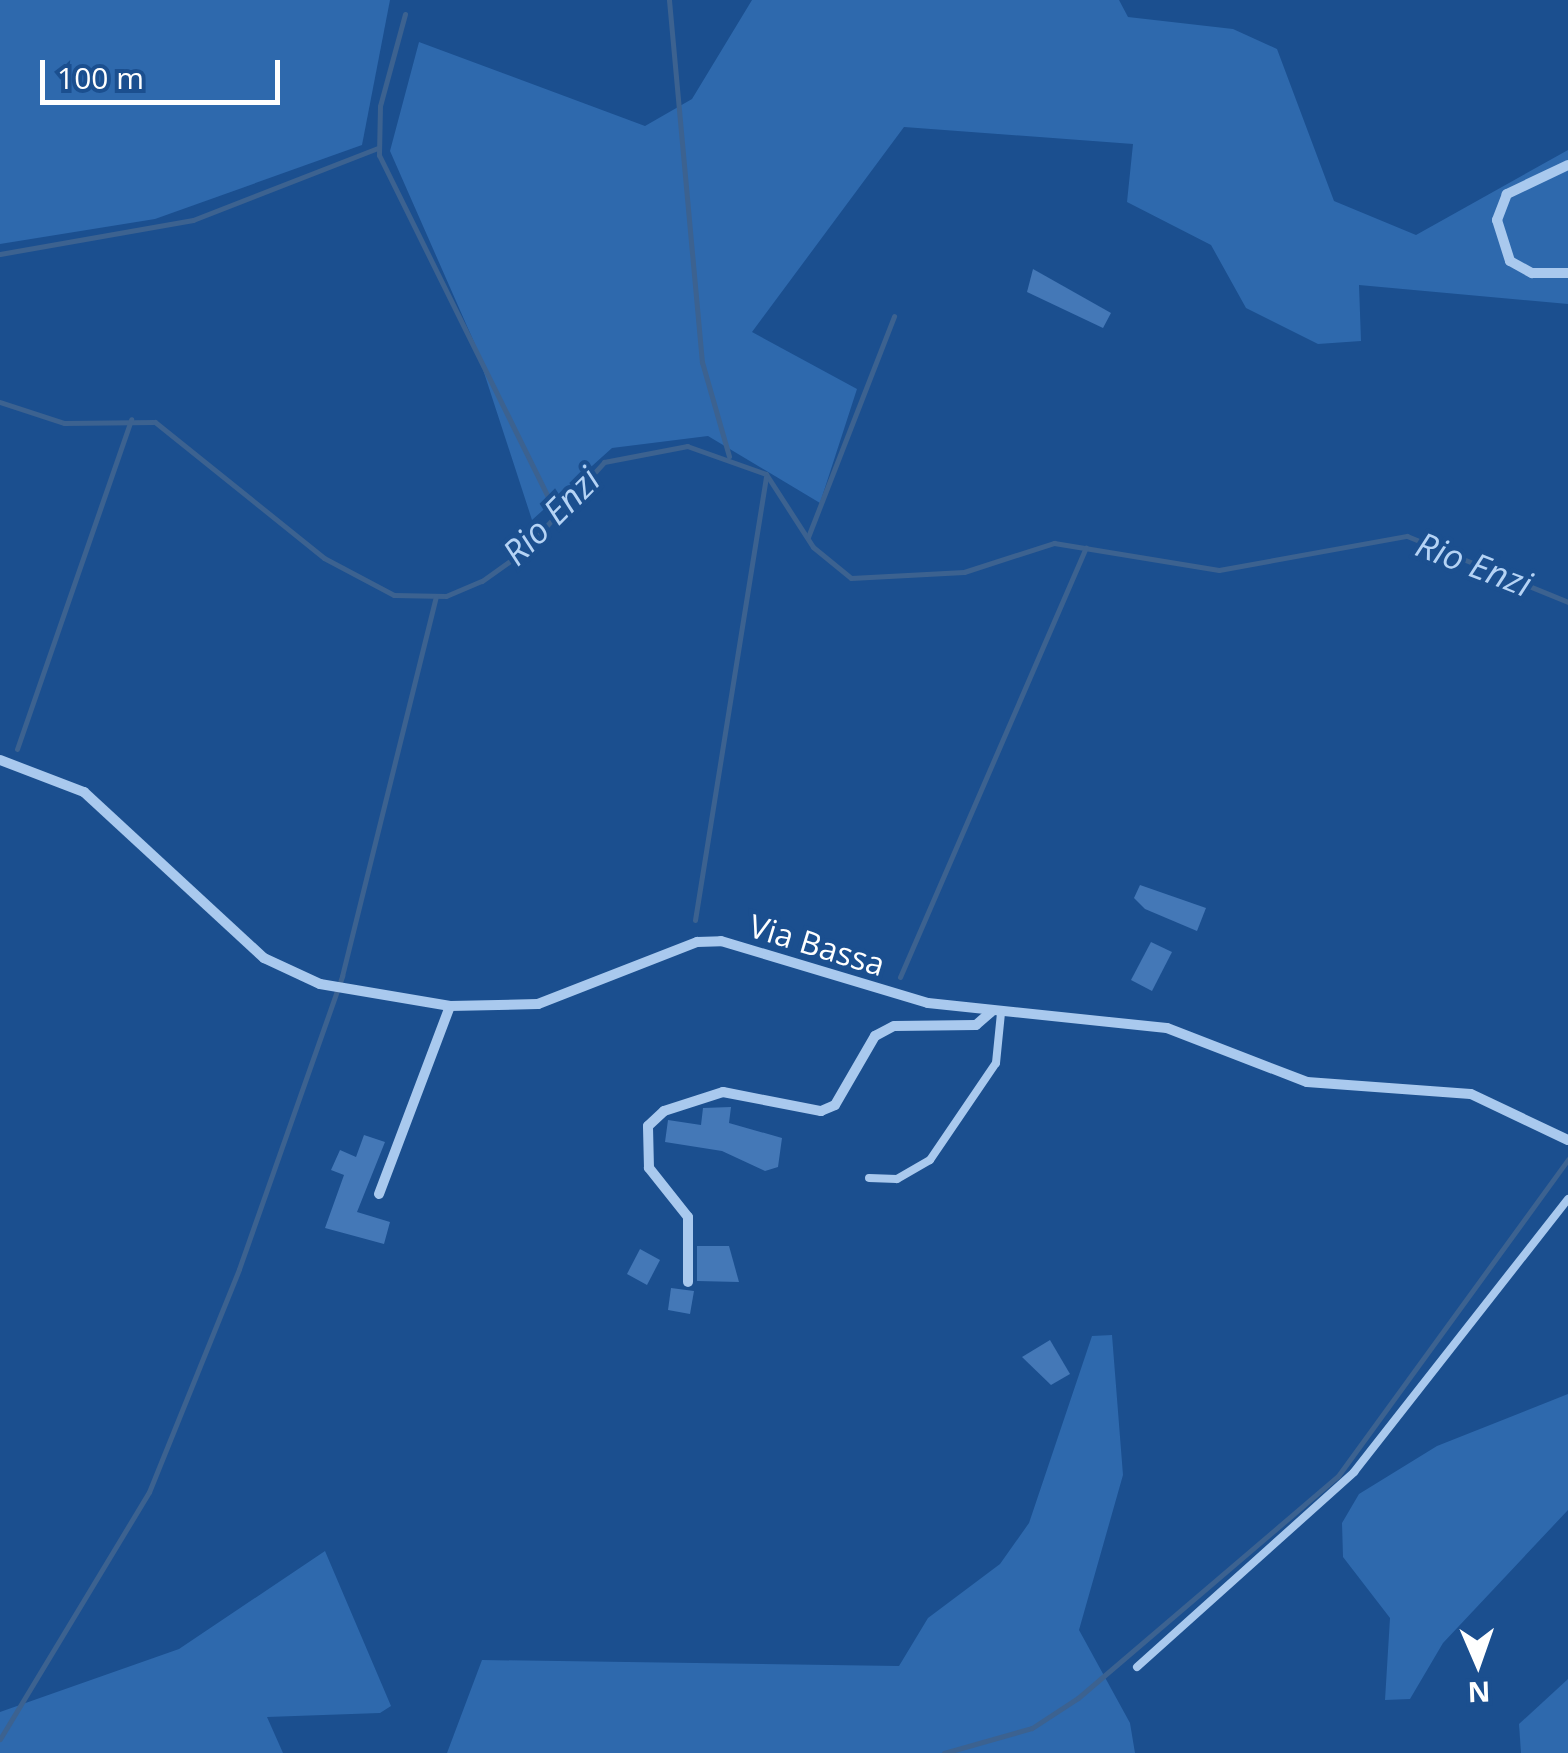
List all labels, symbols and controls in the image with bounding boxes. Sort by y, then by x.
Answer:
scale bar [45,40,285,102]
text: 100 m [57,57,144,98]
water label: Rio Enzi [494,459,608,573]
water label: Rio Enzi [1410,523,1538,605]
street label: Via Bassa [744,906,890,984]
north arrow [1428,1613,1528,1713]
text: N [1467,1674,1491,1712]

